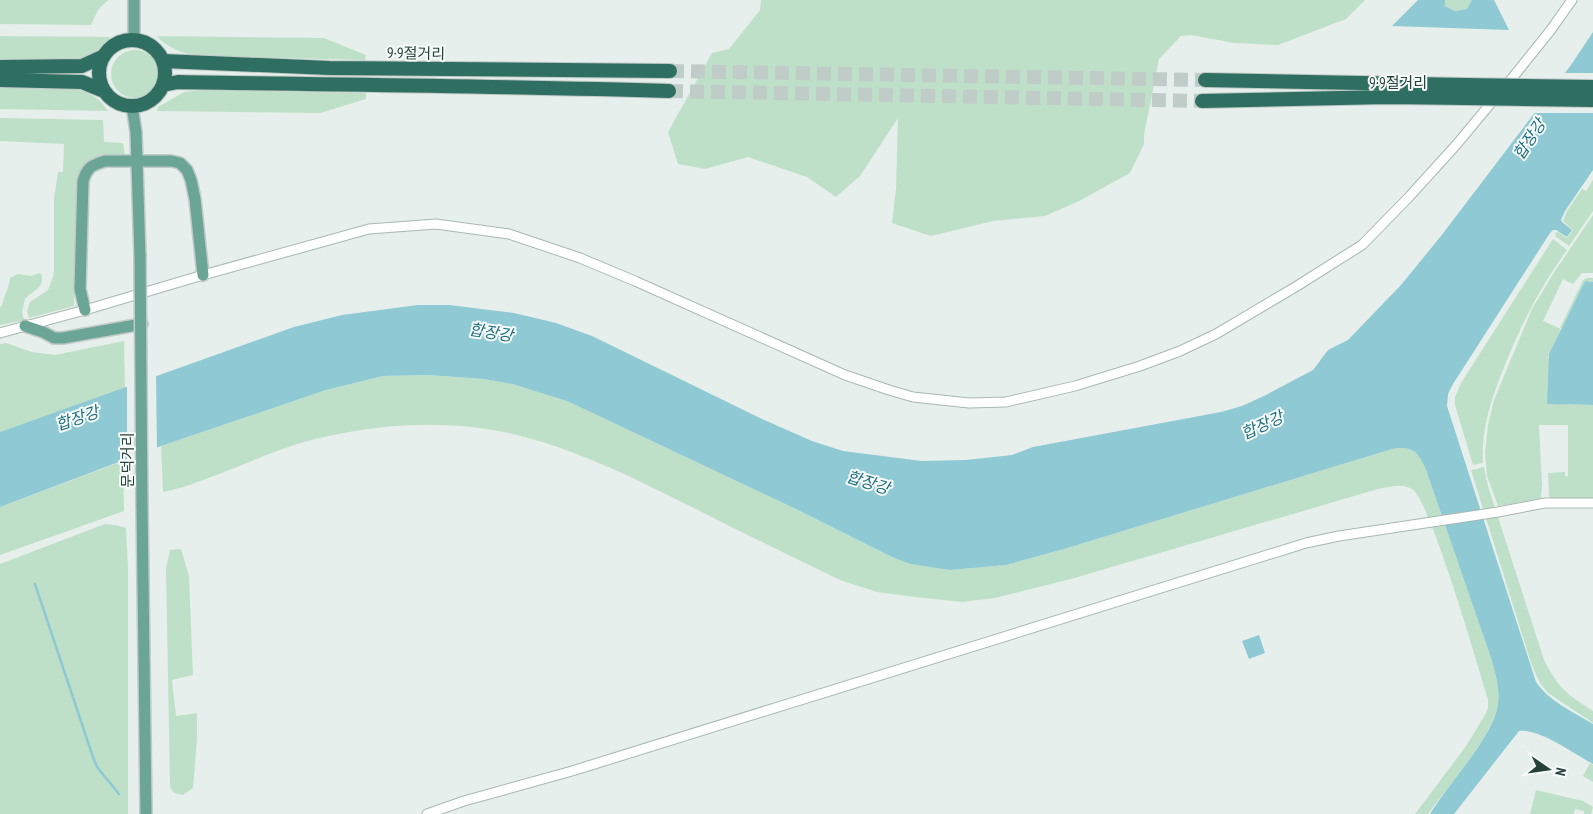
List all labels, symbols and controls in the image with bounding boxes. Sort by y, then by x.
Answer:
street label: 9·9절거리 [387,43,445,63]
street label: 9·9절거리 [1369,73,1427,92]
water label: 합장강 [1508,113,1551,163]
water label: 합장강 [468,319,517,346]
water label: 합장강 [53,401,103,435]
water label: 합장강 [1238,406,1288,443]
street label: 문덕거리 [118,432,137,488]
water label: 합장강 [844,466,894,499]
north arrow [1523,744,1573,794]
text: N [1551,766,1570,778]

